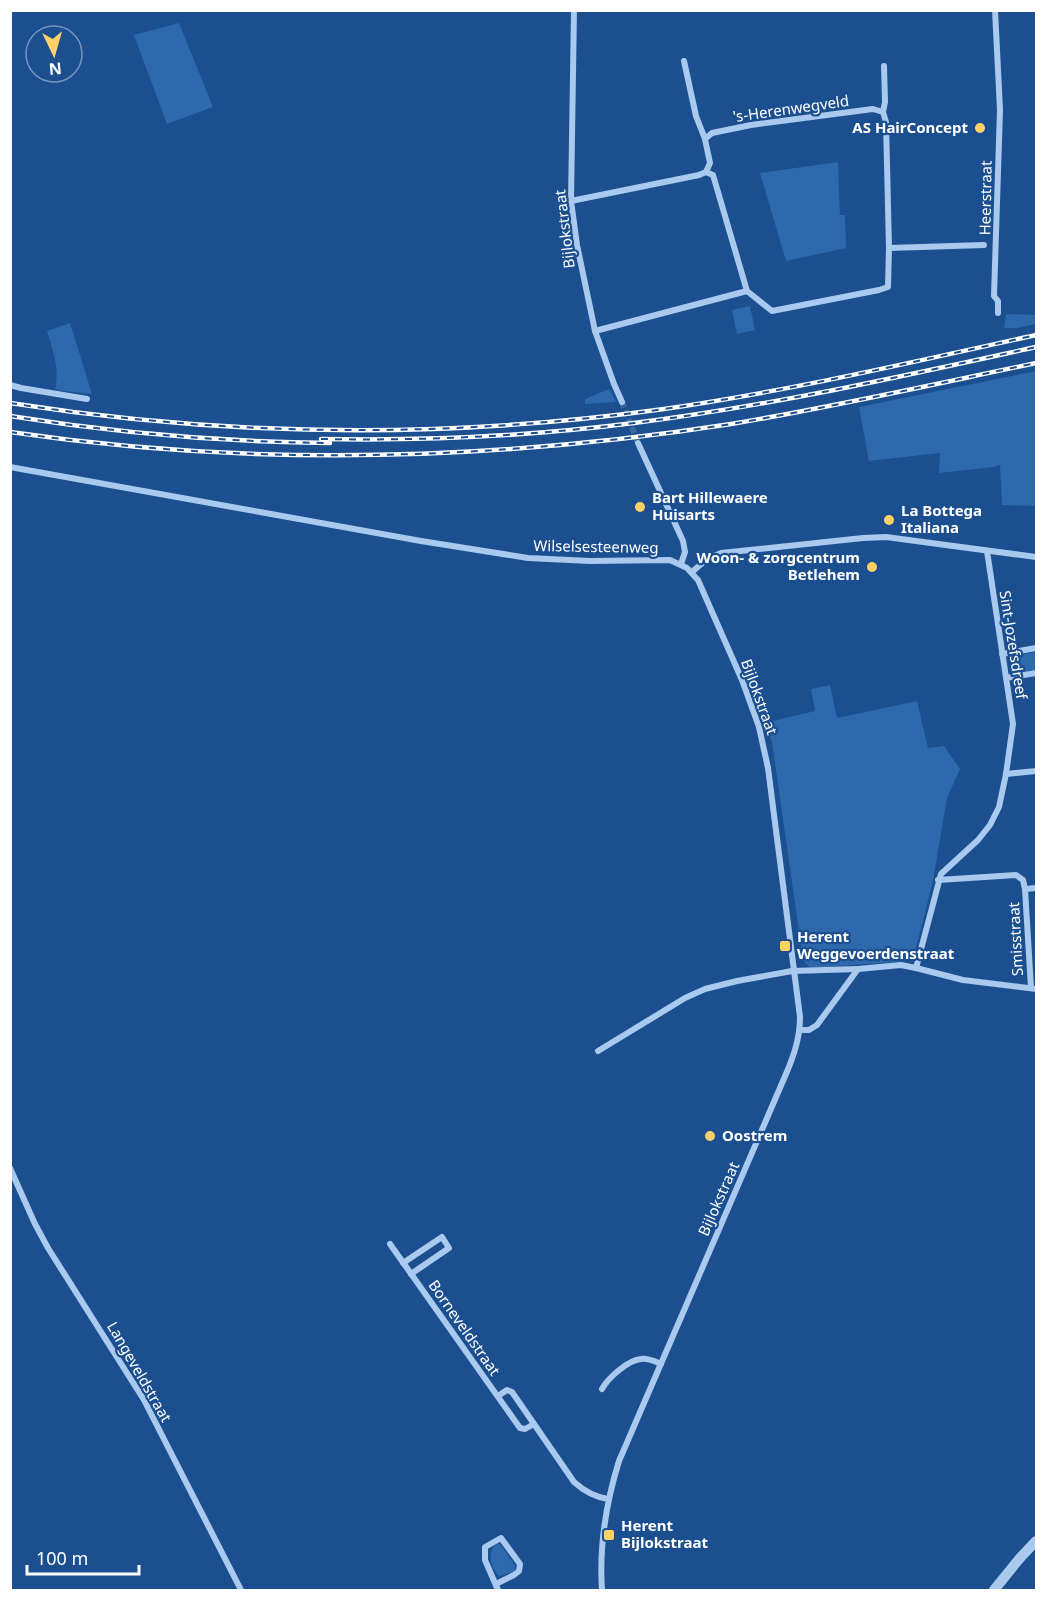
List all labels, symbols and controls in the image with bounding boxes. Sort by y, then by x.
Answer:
north arrow [24,24,84,84]
text: N [48,57,63,80]
street label: 's-Herenwegveld [732,90,850,126]
place label: AS HairConcept [852,117,968,137]
marker: AS HairConcept [973,121,987,135]
street label: Heerstraat [974,160,996,236]
street label: Bijlokstraat [549,188,579,270]
place label: Bart Hillewaere Huisarts [652,487,768,524]
marker: Bart Hillewaere Huisarts [633,500,647,514]
place label: La Bottega Italiana [901,500,982,537]
marker: La Bottega Italiana [882,513,896,527]
street label: Wilselsesteenweg [533,535,659,557]
place label: Woon- & zorgcentrum Betlehem [697,547,860,584]
marker: Woon- & zorgcentrum Betlehem [865,560,879,574]
street label: Sint-Jozefsdreef [996,589,1033,701]
street label: Bijlokstraat [737,656,783,738]
street label: Smisstraat [1003,901,1027,977]
place label: Herent Weggevoerdenstraat [797,926,955,963]
marker: Herent Weggevoerdenstraat [778,939,792,953]
place label: Oostrem [722,1125,787,1145]
marker: Oostrem [703,1129,717,1143]
street label: Bijlokstraat [693,1158,744,1239]
street label: Borneveldstraat [424,1276,506,1380]
street label: Langeveldstraat [103,1318,177,1426]
place label: Herent Bijlokstraat [621,1515,708,1552]
marker: Herent Bijlokstraat [602,1528,616,1542]
scale bar [27,1538,140,1576]
text: 100 m [36,1546,88,1570]

